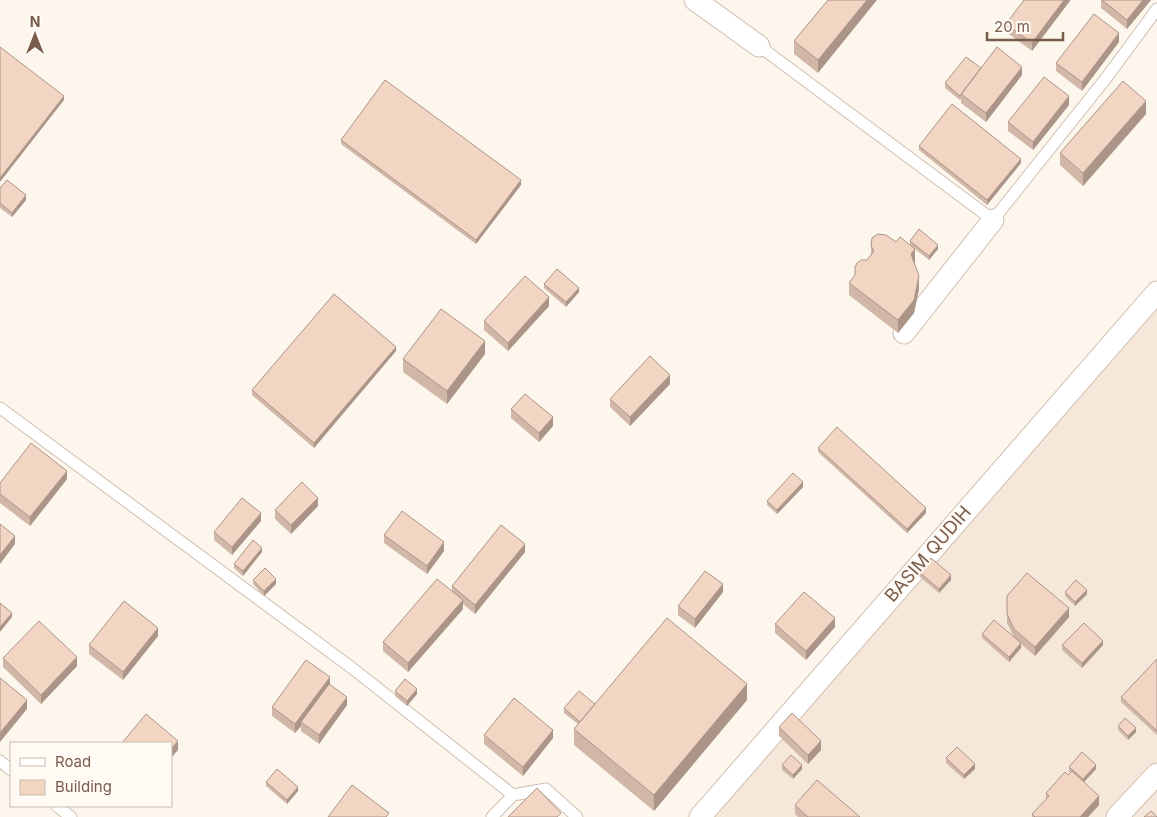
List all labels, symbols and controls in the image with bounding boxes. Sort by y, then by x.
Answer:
north arrow [10,10,60,60]
scale bar [987,10,1063,42]
text: N [30,13,40,30]
text: 20 m [994,17,1030,36]
street label: BASIM QUDIH [880,501,975,606]
legend [10,742,172,807]
text: Road [55,752,91,771]
text: Building [55,777,112,796]

